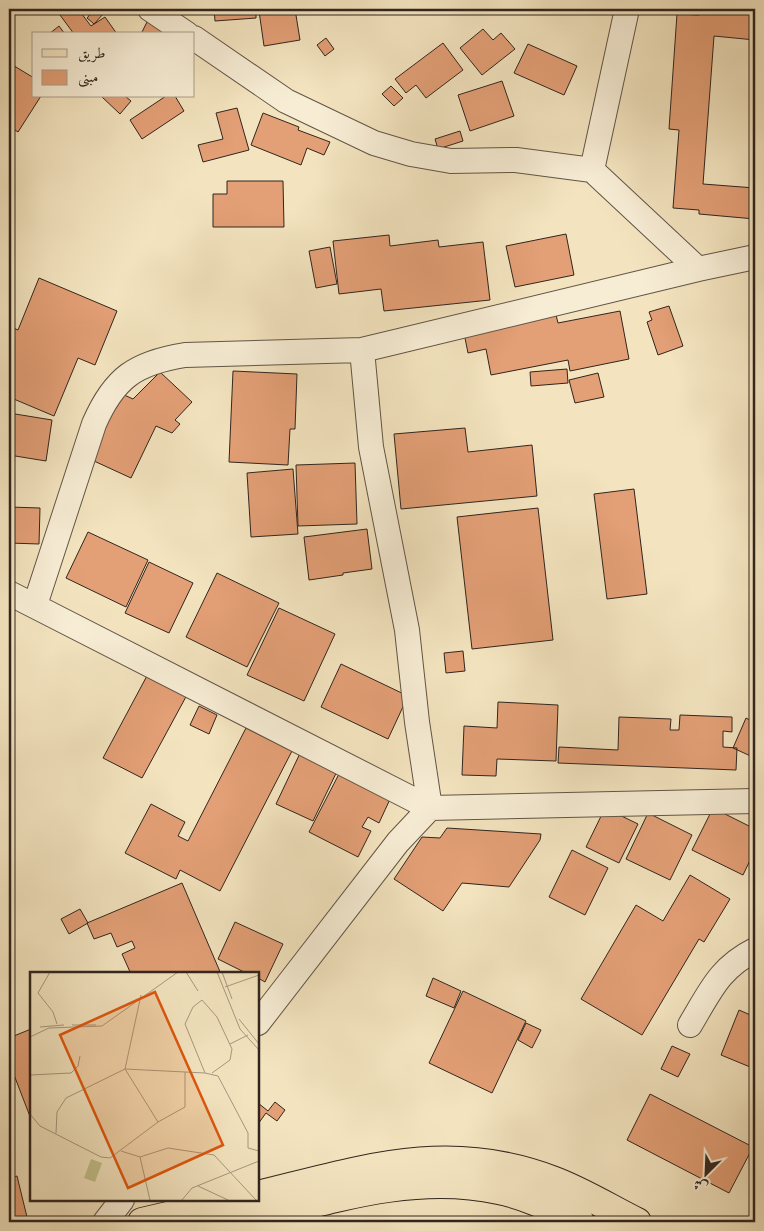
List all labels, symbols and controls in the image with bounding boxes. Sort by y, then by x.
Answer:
legend [32,32,195,98]
text: طريق [78,47,105,63]
text: مبنى [78,71,98,88]
inset map [30,972,259,1201]
north arrow [682,1148,732,1198]
text: ش [692,1176,710,1194]

